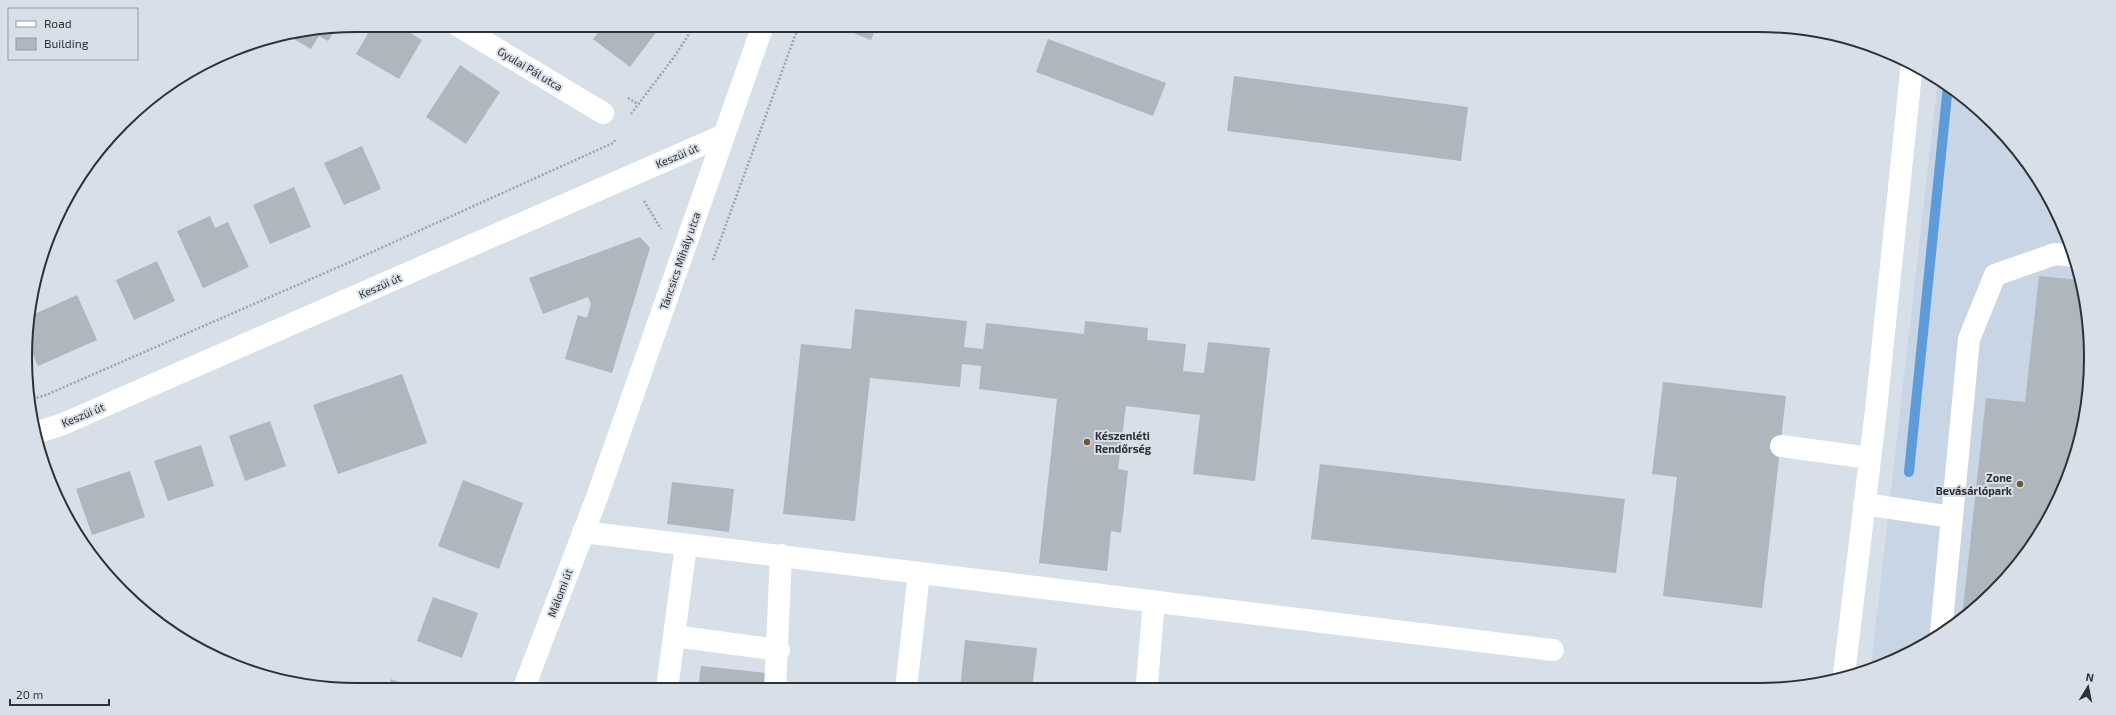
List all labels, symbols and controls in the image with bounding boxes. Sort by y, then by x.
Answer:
legend [8,8,138,60]
text: Road [44,16,72,30]
text: Building [44,36,89,50]
street label: Gyulai Pál utca [495,44,565,93]
street label: Keszüi út [653,141,700,170]
street label: Táncsics Mihály utca [657,210,702,311]
street label: Keszüi út [356,270,403,301]
street label: Keszüi út [59,400,106,429]
place label: Készenléti Rendőrség [1095,429,1152,455]
marker: Készenléti Rendőrség [1082,437,1092,447]
place label: Zone Bevásárlópark [1936,471,2013,497]
marker: Zone Bevásárlópark [2015,479,2025,489]
street label: Málomi út [544,567,575,619]
north arrow [2068,667,2108,707]
text: N [2085,670,2095,684]
scale bar [10,681,109,707]
text: 20 m [16,687,43,701]

